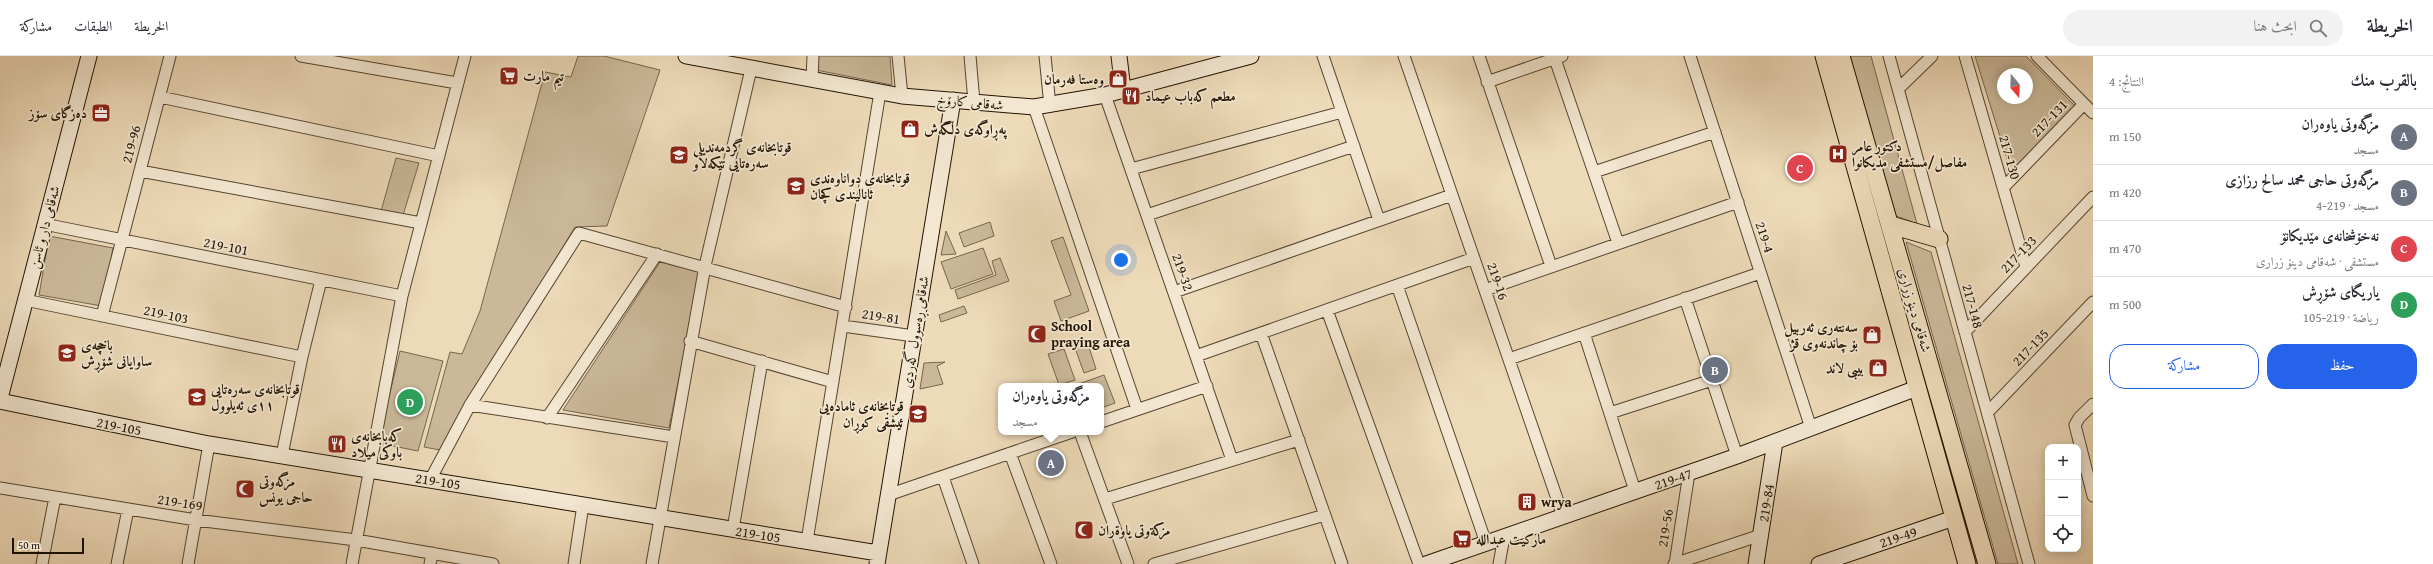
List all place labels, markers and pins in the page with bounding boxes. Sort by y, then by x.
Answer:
supermarket icon: تيم مارت [498,65,520,87]
place label: تيم مارت [523,66,564,91]
shop icon: وەستا فەرمان [1107,68,1129,90]
place label: وەستا فەرمان [1044,69,1104,89]
restaurant icon: مطعم کەباب عیماد [1120,85,1142,107]
place label: مطعم کەباب عیماد [1145,86,1236,109]
office icon: دەزگای سۆز [90,102,112,124]
place label: دەزگای سۆز [27,103,87,123]
shop icon: پەڕاوگەی دڵگەش [899,118,921,140]
place label: پەڕاوگەی دڵگەش [924,119,1008,142]
place label: دكتور عامر مفاصل/مستشفى مديكانوا [1852,136,1967,173]
place label: قوتابخانەی گردمەندیلی سەرەتایی تێكەلاو [691,137,792,173]
hospital icon: دكتور عامر مفاصل/مستشفى مديكانوا [1827,143,1849,165]
school or university icon: قوتابخانەی گردمەندیلی سەرەتایی تێكەلاو [668,144,690,166]
pin: C [1787,153,1813,183]
place label: قوتابخانەی دواناوەندی ئانالیندی كچان [810,168,910,204]
school or university icon: قوتابخانەی دواناوەندی ئانالیندی كچان [785,175,807,197]
place label: School praying area [1051,316,1131,352]
place label: سەنتەری ئەربیل بۆ چاندنەوی قژ [1784,317,1858,353]
mosque icon: School praying area [1026,323,1048,345]
shop icon: سەنتەری ئەربیل بۆ چاندنەوی قژ [1861,324,1883,346]
place label: باخچەی ساوایانی شۆڕش [81,335,152,374]
school or university icon: باخچەی ساوایانی شۆڕش [56,342,78,364]
pin: B [1702,355,1728,385]
shop icon: بيبى لاند [1867,357,1889,379]
place label: بيبى لاند [1826,358,1864,380]
place label: قوتابخانەی سەرەتایی ١١ی ئەیلوول [210,379,300,415]
school or university icon: قوتابخانەی سەرەتایی ١١ی ئەیلوول [186,386,208,408]
pin: D [397,387,423,417]
place label: قوتابخانەی ئامادەیی ئیشقی کوڕان [818,396,904,435]
school or university icon: قوتابخانەی ئامادەیی ئیشقی کوڕان [907,403,929,425]
place label: کەبابخانەی باوکی میلاد [351,426,402,462]
restaurant icon: کەبابخانەی باوکی میلاد [326,433,348,455]
pin: A [1038,448,1064,478]
place label: مزگەوتی حاجی یونس [258,471,314,507]
mosque icon: مزگەوتی حاجی یونس [234,478,256,500]
building icon: wrya [1516,491,1538,513]
place label: wrya [1541,492,1572,512]
mosque icon: مزكةوتى ياوةران [1073,519,1095,541]
place label: مزكةوتى ياوةران [1098,520,1171,540]
supermarket icon: ماركيت عبدالله [1451,528,1473,550]
place label: ماركيت عبدالله [1476,529,1546,549]

